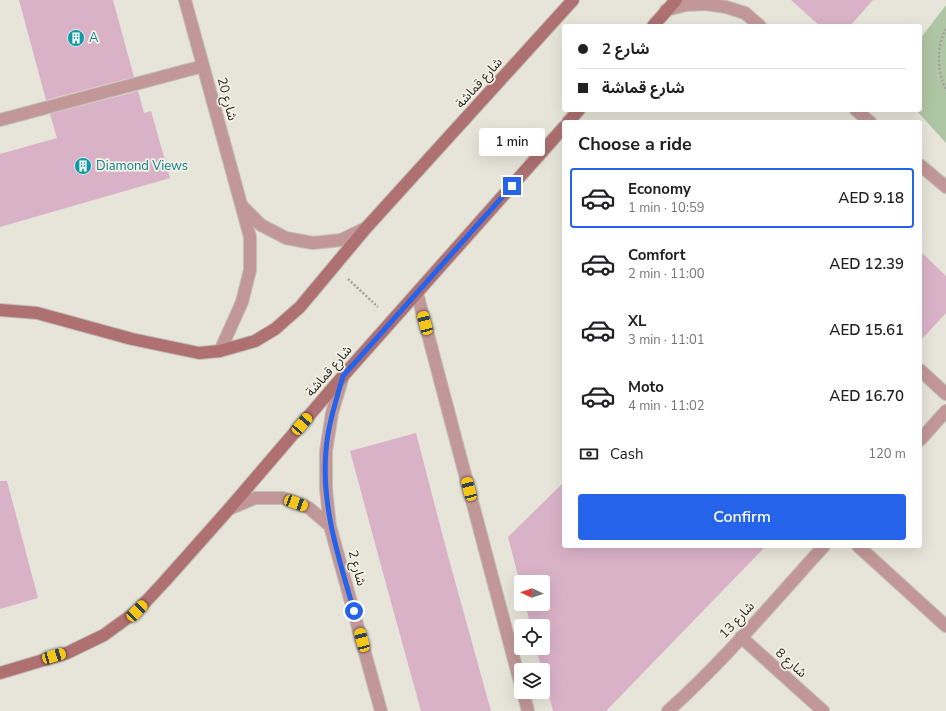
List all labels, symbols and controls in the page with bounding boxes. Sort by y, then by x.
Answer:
building icon: A [66,28,86,48]
place label: A [89,29,99,47]
text: شارع 2 [602,39,650,59]
street label: شارع قماشة [451,54,507,113]
street label: شارع 20 [212,75,241,123]
text: شارع قماشة [602,78,685,98]
callout: 1 min [479,128,545,156]
text: Choose a ride [578,132,692,156]
text: 1 min [495,133,529,151]
building icon: Diamond Views [73,156,93,176]
place label: Diamond Views [96,157,188,175]
route end [503,177,521,195]
text: Economy [628,179,691,199]
icon: car [580,180,616,216]
text: AED 9.18 [838,188,904,208]
text: 1 min · 10:59 [628,199,704,217]
text: Comfort [628,245,685,265]
icon: car [580,246,616,282]
text: AED 12.39 [829,254,904,274]
text: 2 min · 11:00 [628,265,704,283]
car [416,310,434,336]
text: XL [628,311,647,331]
icon: car [580,312,616,348]
text: AED 15.61 [829,320,904,340]
text: 3 min · 11:01 [628,331,704,349]
street label: شارع قماشة [302,342,357,401]
text: Moto [628,377,664,397]
icon: car [580,378,616,414]
text: AED 16.70 [829,386,904,406]
text: 4 min · 11:02 [628,397,704,415]
car [290,411,314,437]
icon: cash [578,443,600,465]
text: Cash [610,444,644,464]
text: 120 m [868,445,906,463]
car [460,476,478,502]
car [283,493,309,513]
button: Confirm [578,494,906,540]
street label: شارع 2 [343,548,370,588]
north arrow [514,575,550,611]
map controls [514,575,550,699]
car [124,598,150,624]
street label: شارع 13 [715,598,759,643]
route start [345,602,363,620]
button: locate [514,619,550,655]
car [353,627,371,653]
street label: شارع 8 [771,644,811,683]
car [41,647,67,665]
button: layers [514,663,550,699]

